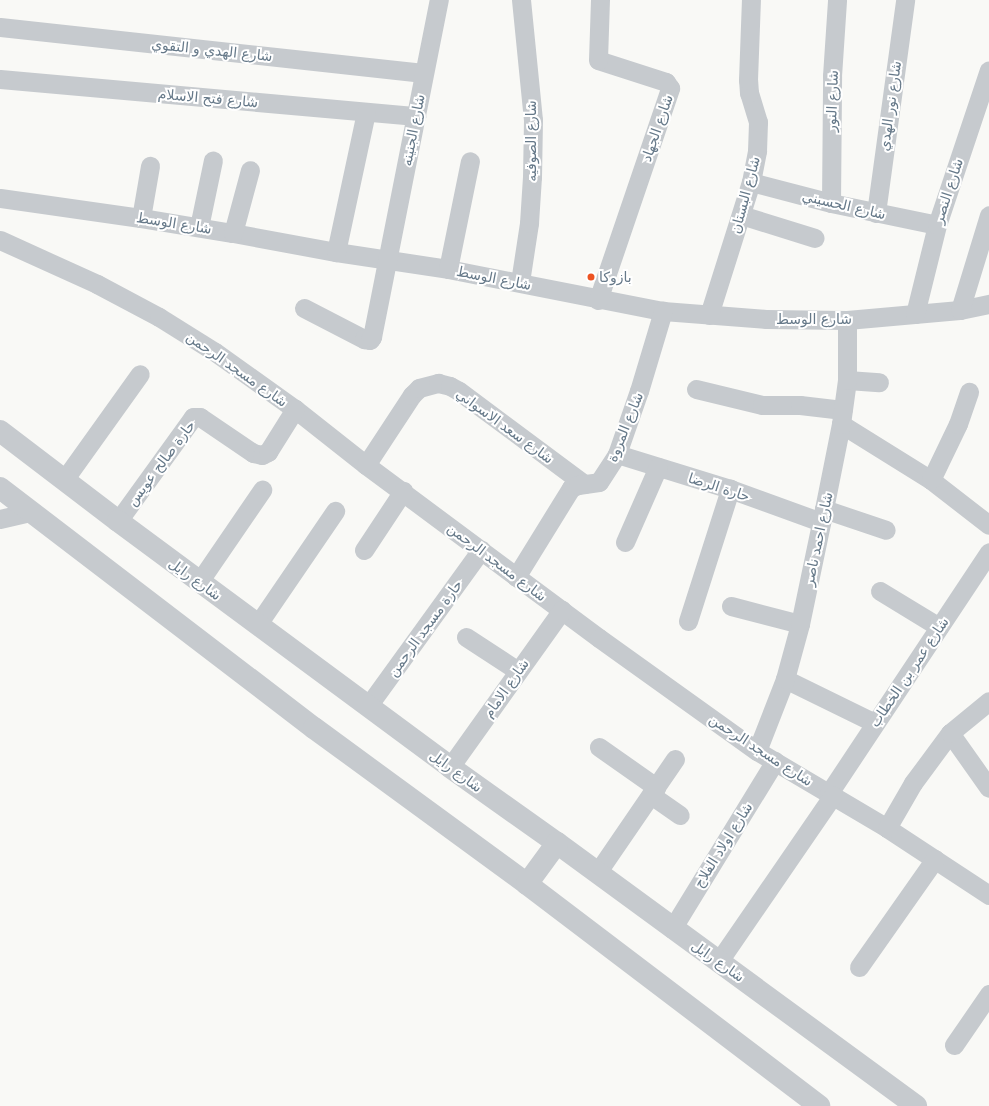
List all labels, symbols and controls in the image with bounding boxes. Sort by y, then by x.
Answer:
street label: شارع الهدي و التقوي [151,35,273,65]
street label: شارع نور الهدي [875,60,905,152]
street label: شارع النور [823,70,841,132]
street label: شارع فتح الاسلام [157,85,259,111]
street label: شارع الجهاد [638,92,676,164]
street label: شارع الجنينه [398,93,428,167]
street label: شارع الصوفيه [523,100,539,182]
street label: شارع البستان [727,155,763,235]
street label: شارع النصر [930,156,966,226]
street label: شارع الحسيني [801,187,887,223]
street label: شارع الوسط [135,209,213,237]
street label: شارع الوسط [455,263,533,293]
place label: بازوكا [599,269,632,285]
marker: بازوكا [586,272,596,282]
street label: شارع الوسط [776,311,852,327]
street label: شارع مسجد الرحمن [183,328,291,410]
street label: شارع سعد الاسواني [453,385,557,467]
street label: شارع المروة [603,390,647,464]
street label: حارة صالح عويس [123,417,199,509]
street label: حارة الرضا [686,469,752,505]
street label: شارع احمد ناصر [800,490,836,588]
street label: شارع مسجد الرحمن [444,519,550,605]
street label: شارع رايل [166,554,224,604]
street label: حارة مسجد الرحمن [384,576,466,680]
street label: شارع عمر بن الخطاب [866,614,952,730]
street label: شارع الامام [480,655,532,721]
street label: شارع مسجد الرحمن [706,710,816,790]
street label: شارع رايل [427,746,485,796]
street label: شارع اولاد الفلاح [690,799,756,891]
street label: شارع رايل [688,937,748,985]

